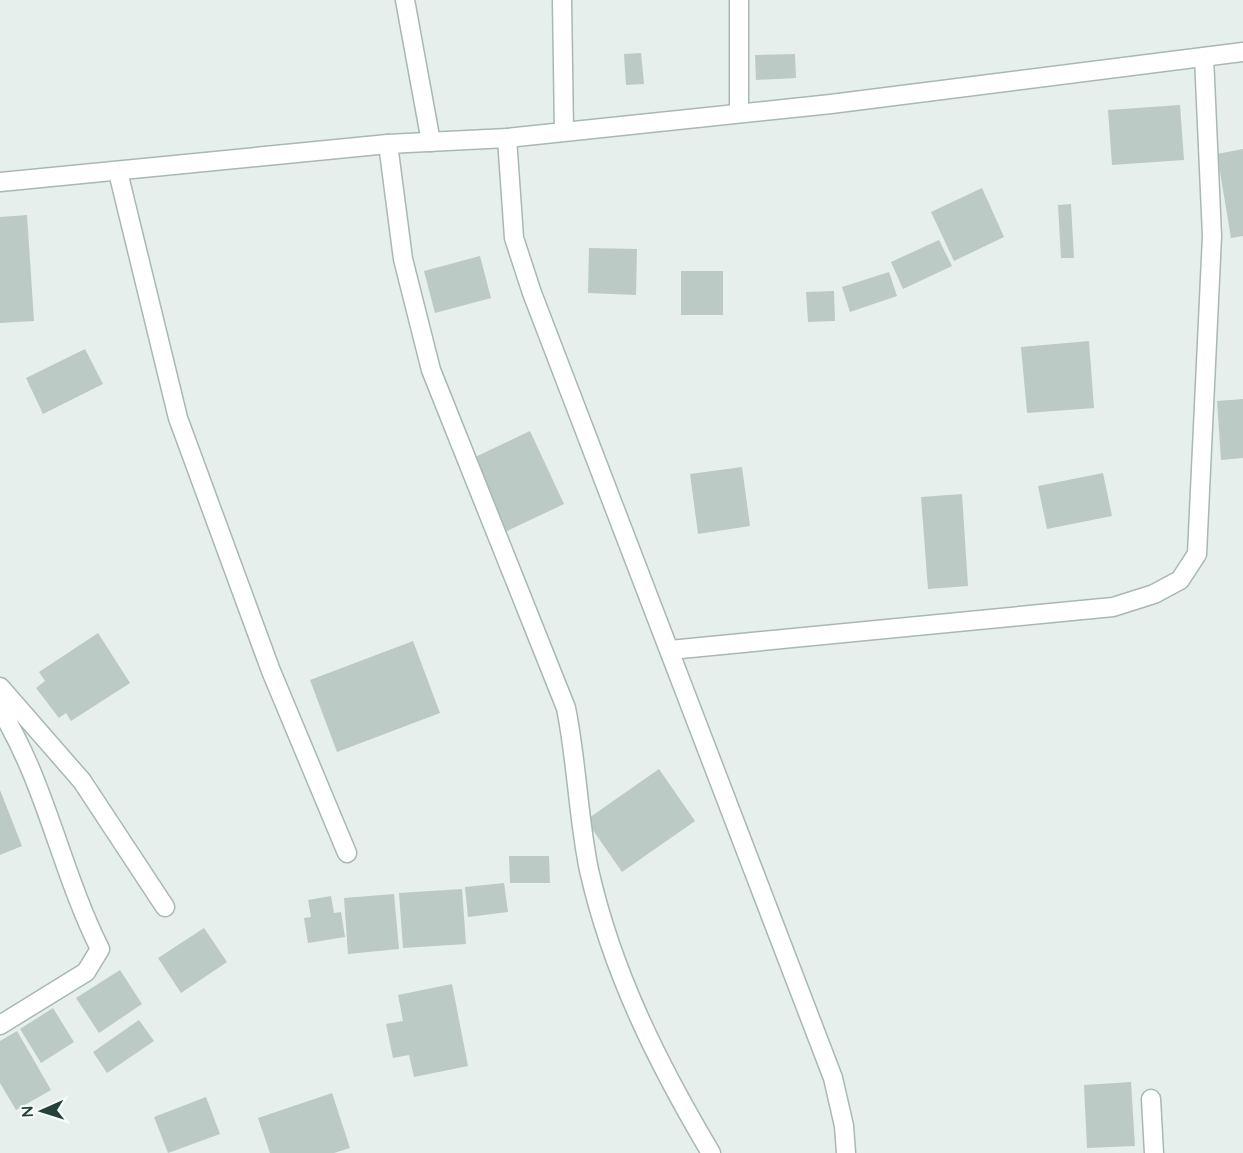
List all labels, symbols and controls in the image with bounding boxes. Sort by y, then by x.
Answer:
north arrow [12,1081,72,1141]
text: N [17,1105,37,1118]

